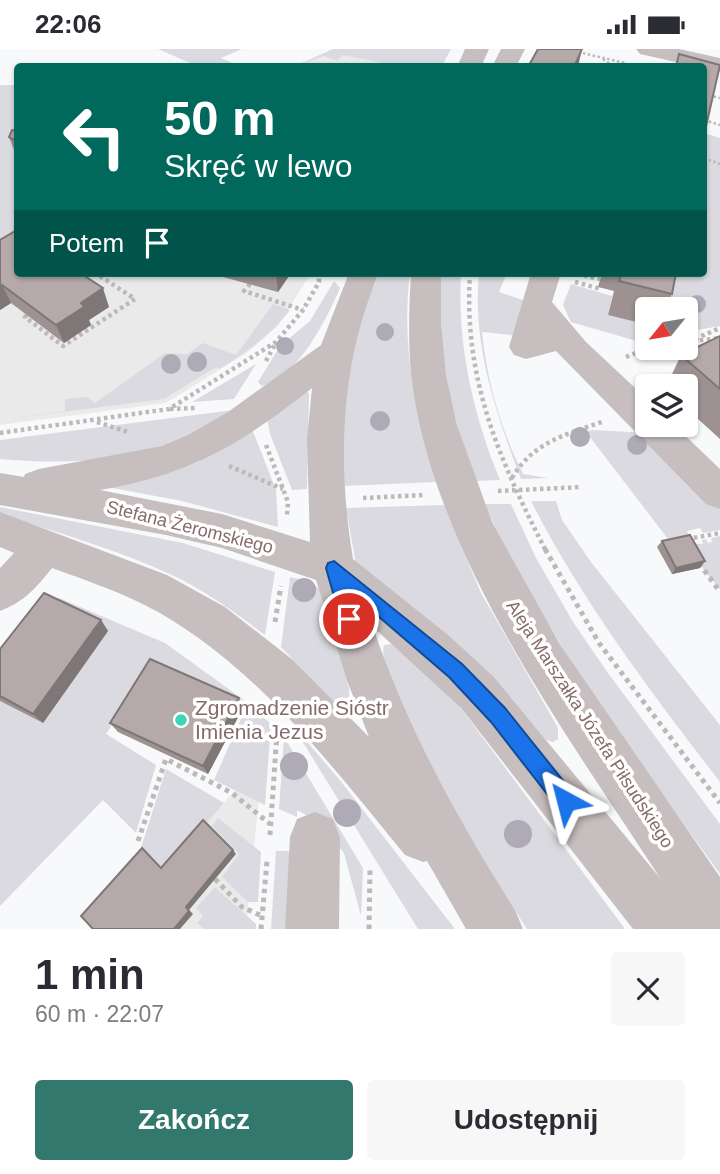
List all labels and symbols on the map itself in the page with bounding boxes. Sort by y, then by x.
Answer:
north arrow [635,297,698,361]
street label: Stefana Żeromskiego [105,497,275,557]
pin [319,589,379,649]
street label: Aleja Marszałka Józefa Piłsudskiego [502,596,678,852]
place label: Zgromadzenie Sióstr Imienia Jezus [195,696,389,743]
marker: Zgromadzenie Sióstr Imienia Jezus [173,712,189,728]
position arrow [529,764,603,838]

